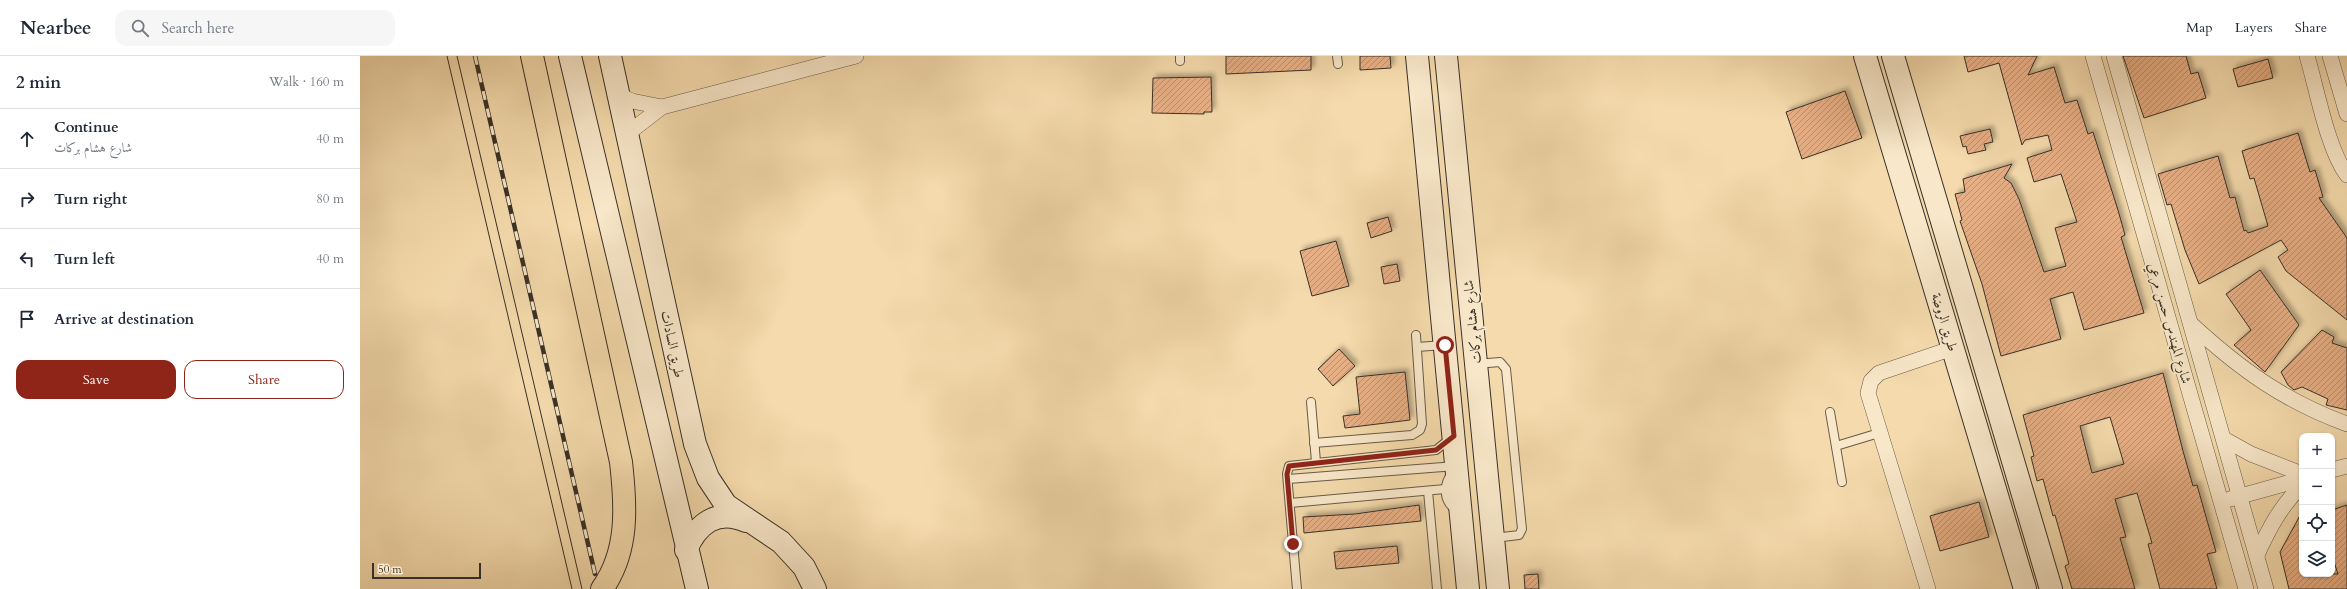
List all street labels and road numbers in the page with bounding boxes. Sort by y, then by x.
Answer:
street label: شارع المهندس حسن مرعي [2141,260,2196,387]
street label: شارع هشام بركات [1459,279,1489,365]
street label: طريق الروضة [1927,291,1962,354]
street label: طريق السادات [656,309,689,380]

